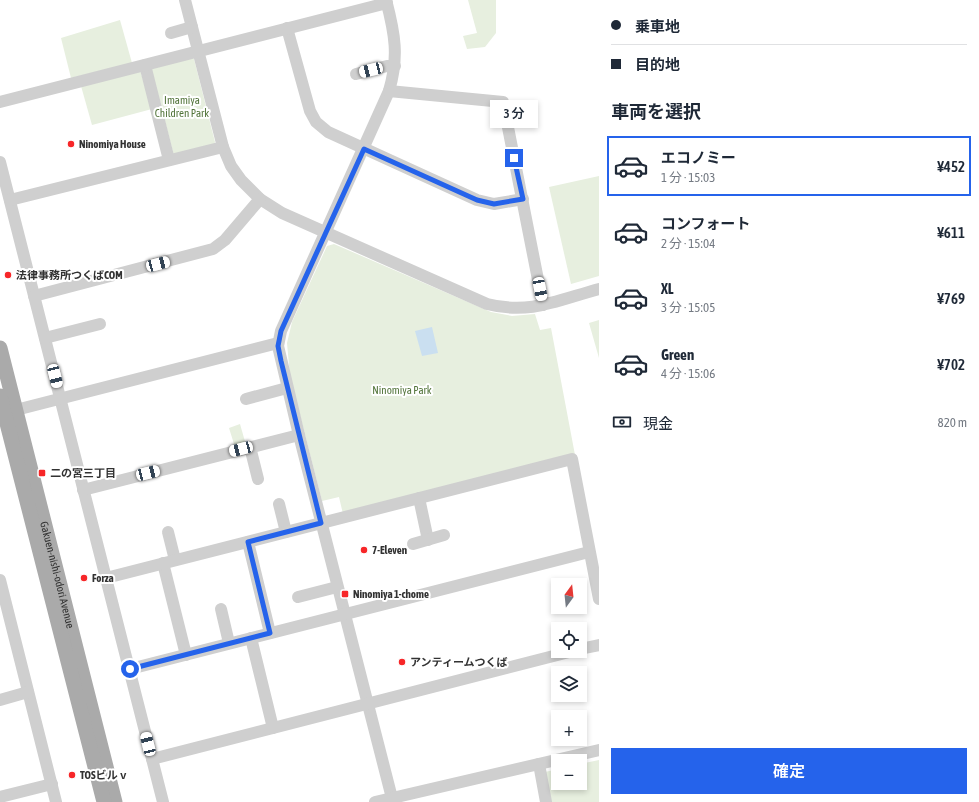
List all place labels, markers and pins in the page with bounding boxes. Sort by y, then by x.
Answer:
place label: Ninomiya House [79,138,146,150]
marker: Ninomiya House [66,139,76,149]
place label: 法律事務所つくばCOM [16,269,123,281]
marker: 法律事務所つくばCOM [3,270,13,280]
place label: 二の宮三丁目 [50,467,116,479]
marker: 二の宮三丁目 [37,468,47,478]
place label: 7-Eleven [372,544,407,556]
marker: 7-Eleven [359,545,369,555]
place label: Forza [92,572,114,584]
marker: Forza [79,573,89,583]
place label: Ninomiya 1-chome [353,588,429,600]
marker: Ninomiya 1-chome [340,589,350,599]
place label: アンティームつくば [410,656,508,668]
marker: アンティームつくば [397,657,407,667]
place label: TOSビルⅴ [80,769,129,781]
marker: TOSビルⅴ [67,770,77,780]

